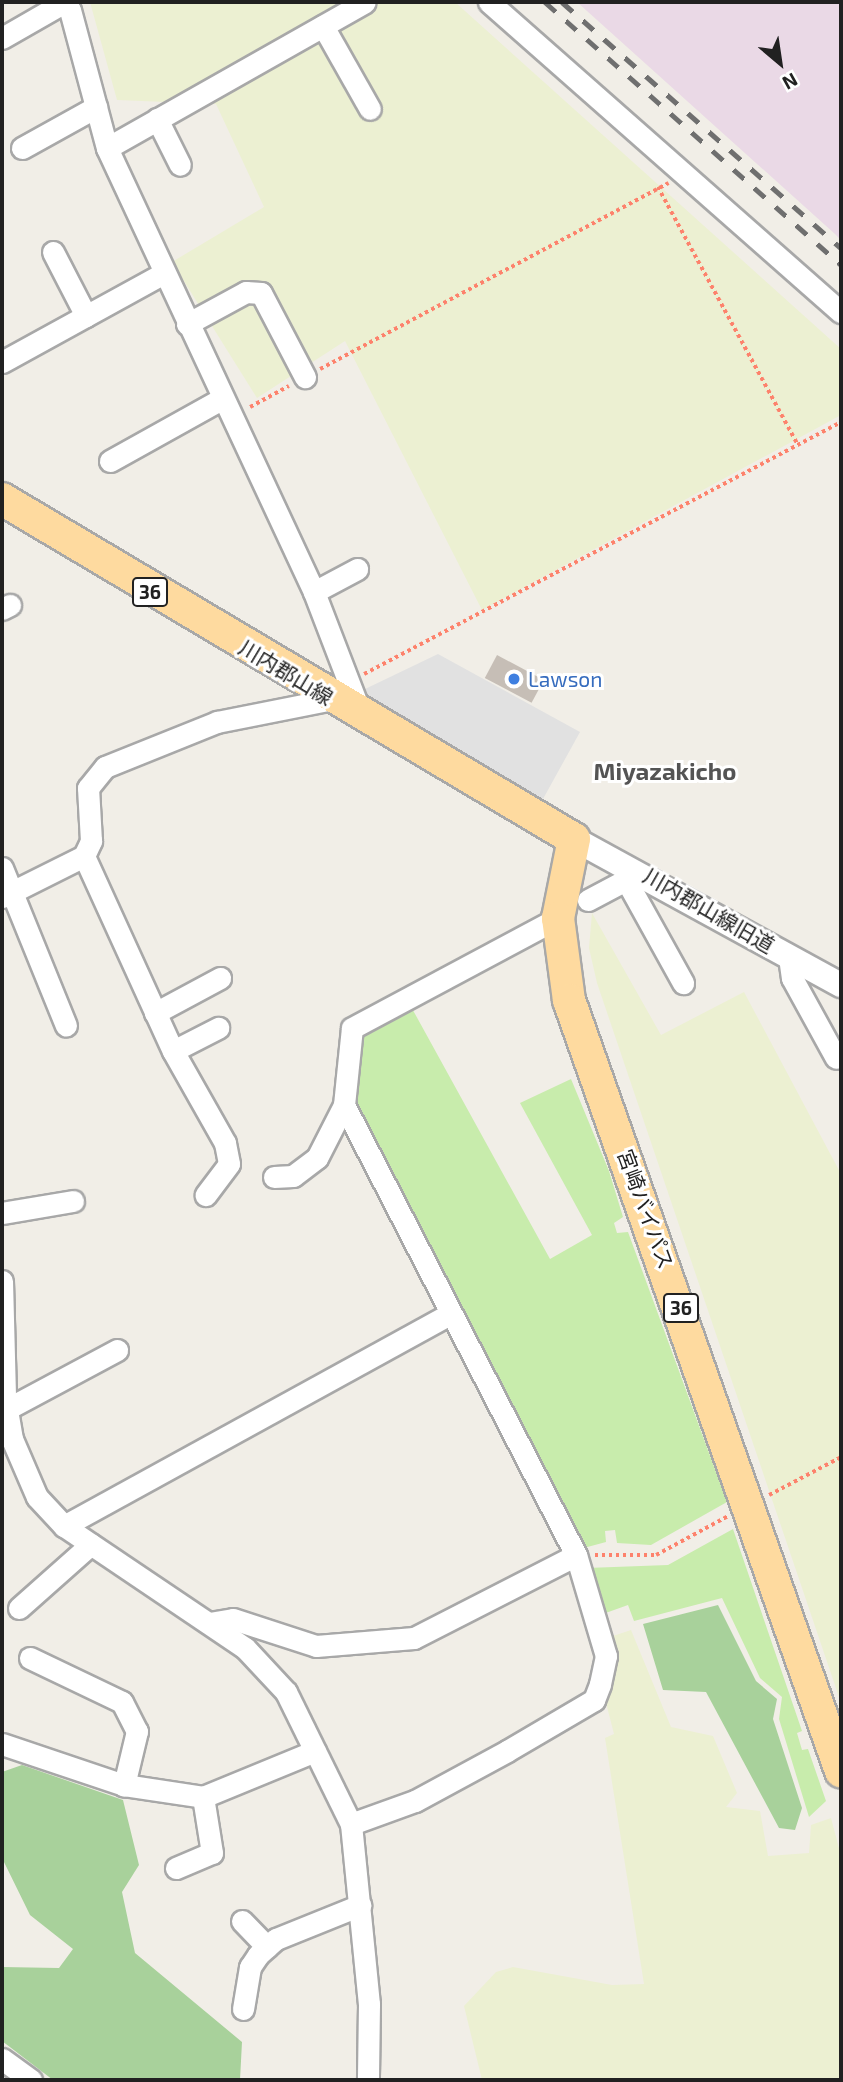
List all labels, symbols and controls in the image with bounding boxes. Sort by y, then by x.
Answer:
north arrow [745,28,815,98]
text: N [779,68,802,95]
road number: 36 [131,576,169,608]
street label: 川内郡山線 [235,634,337,710]
place label: Lawson [528,666,602,692]
marker: Lawson [506,671,522,687]
district label: Miyazakicho [594,757,736,785]
street label: 川内郡山線旧道 [639,862,779,958]
street label: 宮崎バイパス [613,1145,679,1273]
road number: 36 [662,1292,700,1324]

